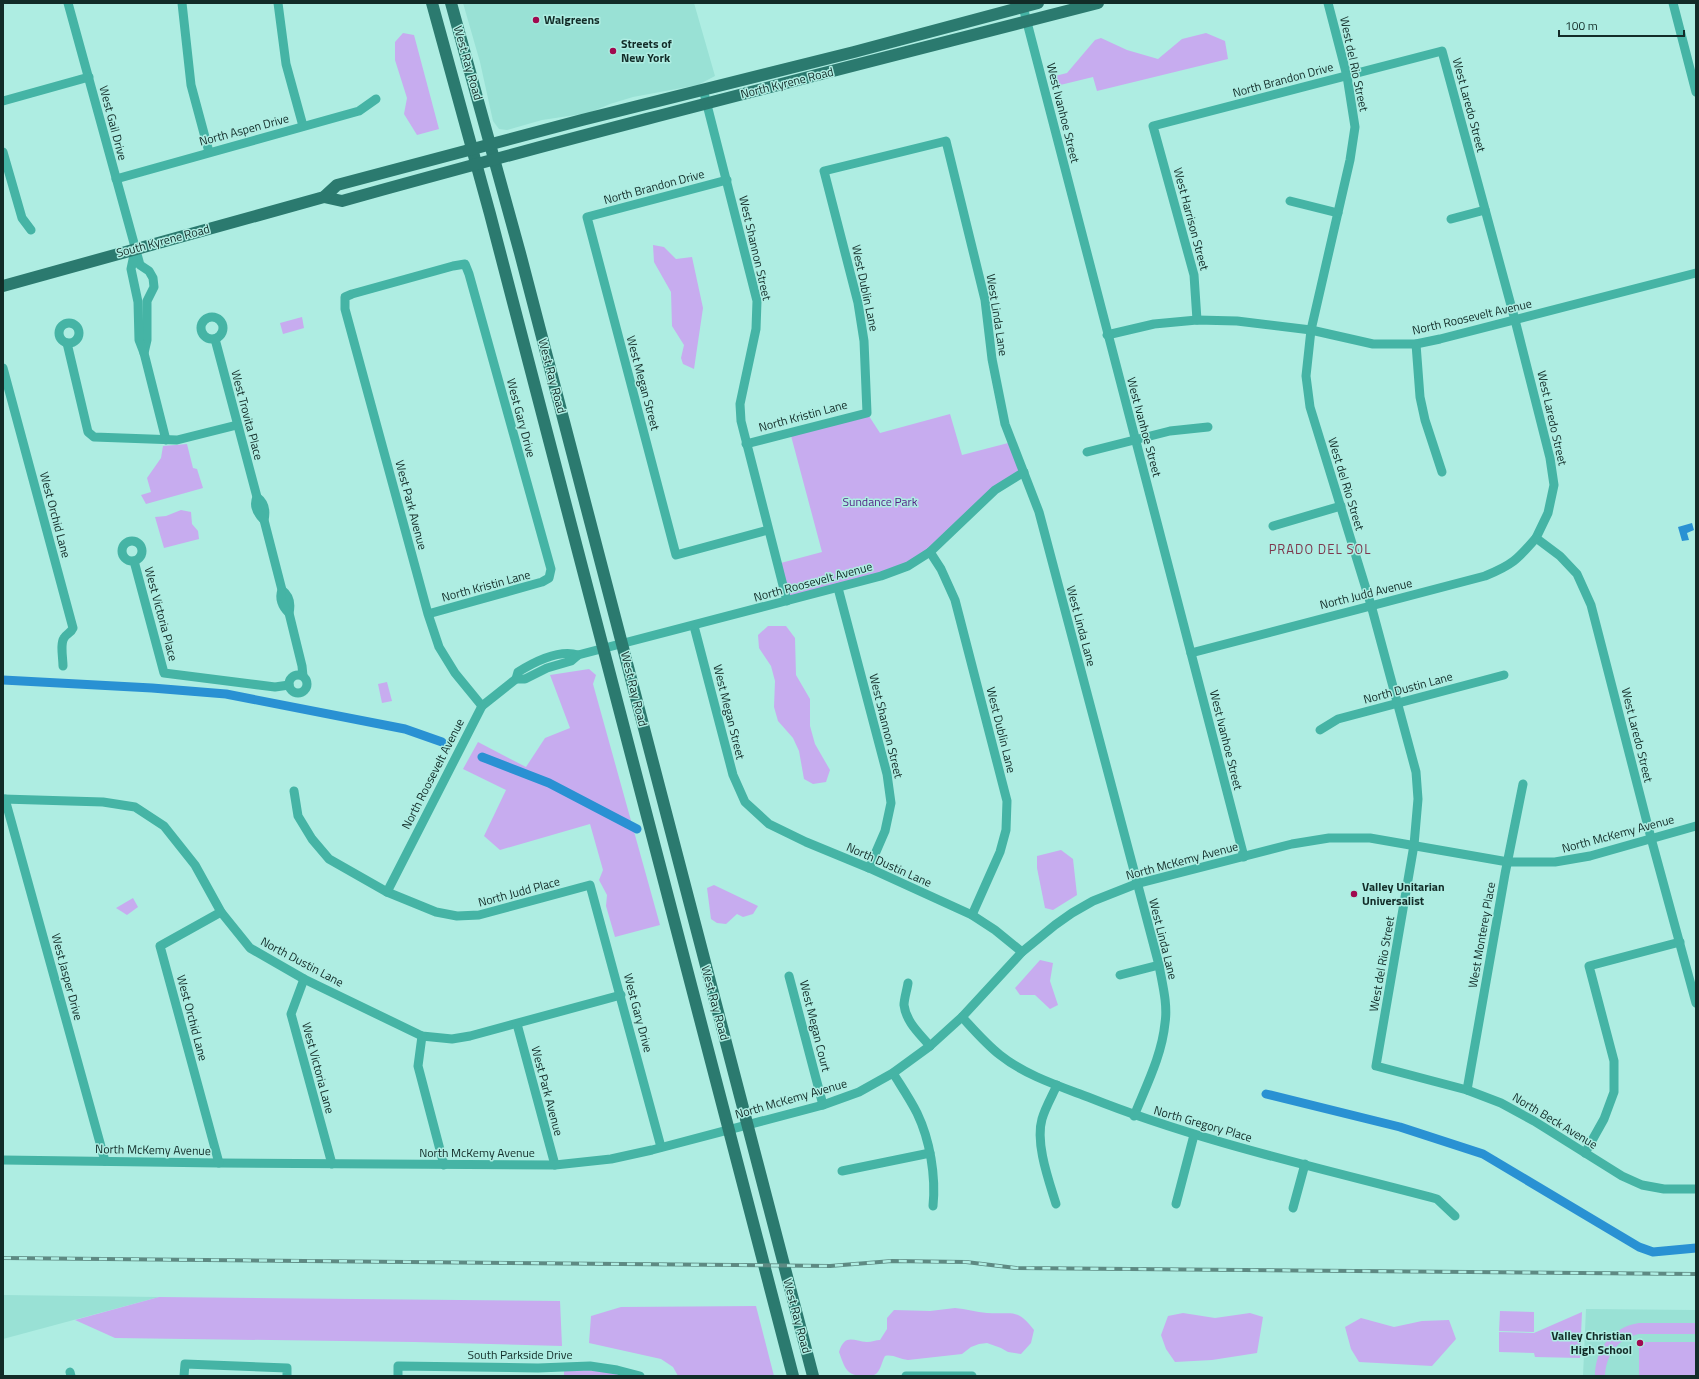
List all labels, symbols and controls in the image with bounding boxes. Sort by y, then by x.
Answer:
place label: Walgreens [544,10,600,29]
scale bar [1559,12,1684,38]
marker: Walgreens [531,15,541,25]
street label: West del Rio Street [1335,15,1374,114]
text: 100 m [1565,16,1598,35]
street label: West Ray Road [449,23,488,102]
place label: Streets of New York [621,34,673,67]
marker: Streets of New York [608,46,618,56]
street label: West Laredo Street [1448,56,1491,155]
street label: North Brandon Drive [1230,57,1335,102]
street label: West Ivanhoe Street [1042,61,1085,166]
street label: North Kyrene Road [738,62,835,103]
street label: West Gail Drive [94,83,133,162]
street label: North Aspen Drive [197,108,291,151]
street label: North Brandon Drive [601,164,706,209]
street label: West Harrison Street [1169,165,1215,273]
street label: West Shannon Street [734,194,777,303]
street label: South Kyrene Road [114,219,212,262]
street label: West Dublin Lane [847,243,884,333]
street label: West Linda Lane [982,272,1013,357]
street label: North Roosevelt Avenue [1410,294,1534,340]
street label: West Megan Street [622,333,665,433]
street label: West Ray Road [533,336,572,415]
street label: West Trovita Place [226,368,269,462]
street label: West Laredo Street [1532,368,1573,468]
street label: West Ivanhoe Street [1122,375,1167,480]
street label: West Gary Drive [502,376,541,460]
street label: North Kristin Lane [756,395,849,436]
street label: West del Rio Street [1323,435,1370,534]
street label: West Park Avenue [390,458,433,552]
street label: West Orchid Lane [35,470,76,560]
park label: Sundance Park [843,492,918,511]
district label: PRADO DEL SOL [1269,539,1371,559]
street label: North Roosevelt Avenue [751,557,874,607]
street label: West Victoria Place [140,565,183,663]
street label: North Kristin Lane [439,565,532,606]
street label: North Judd Avenue [1318,573,1414,614]
street label: West Linda Lane [1062,583,1101,668]
street label: West Ray Road [616,649,653,728]
street label: West Megan Street [709,662,751,762]
street label: North Dustin Lane [1361,666,1455,709]
street label: West Shannon Street [864,672,909,781]
street label: West Dublin Lane [982,685,1021,775]
street label: West Laredo Street [1617,686,1659,785]
street label: West Ivanhoe Street [1205,688,1248,793]
street label: North Roosevelt Avenue [396,715,469,833]
street label: North McKemy Avenue [1560,809,1676,858]
street label: North McKemy Avenue [1124,836,1240,885]
street label: North Dustin Lane [843,837,935,892]
street label: North Judd Place [476,871,562,912]
place label: Valley Unitarian Universalist [1362,877,1445,910]
street label: West Monterey Place [1463,880,1500,989]
marker: Valley Unitarian Universalist [1349,889,1359,899]
street label: West Linda Lane [1144,896,1183,981]
street label: West del Rio Street [1364,914,1399,1013]
street label: West Jasper Drive [47,931,88,1022]
street label: North Dustin Lane [257,932,347,991]
street label: West Ray Road [696,963,735,1042]
street label: West Gary Drive [619,971,658,1055]
street label: West Orchid Lane [172,973,213,1063]
street label: West Megan Court [795,978,836,1074]
street label: West Victoria Lane [297,1020,340,1116]
street label: West Park Avenue [526,1044,569,1138]
street label: North McKemy Avenue [733,1073,849,1124]
street label: North Beck Avenue [1509,1088,1601,1154]
street label: North Gregory Place [1152,1100,1255,1147]
street label: North McKemy Avenue [95,1139,211,1160]
street label: North McKemy Avenue [419,1143,535,1162]
street label: West Ray Road [778,1276,817,1355]
place label: Valley Christian High School [1551,1326,1632,1359]
marker: Valley Christian High School [1635,1338,1645,1348]
street label: South Parkside Drive [468,1345,572,1364]

